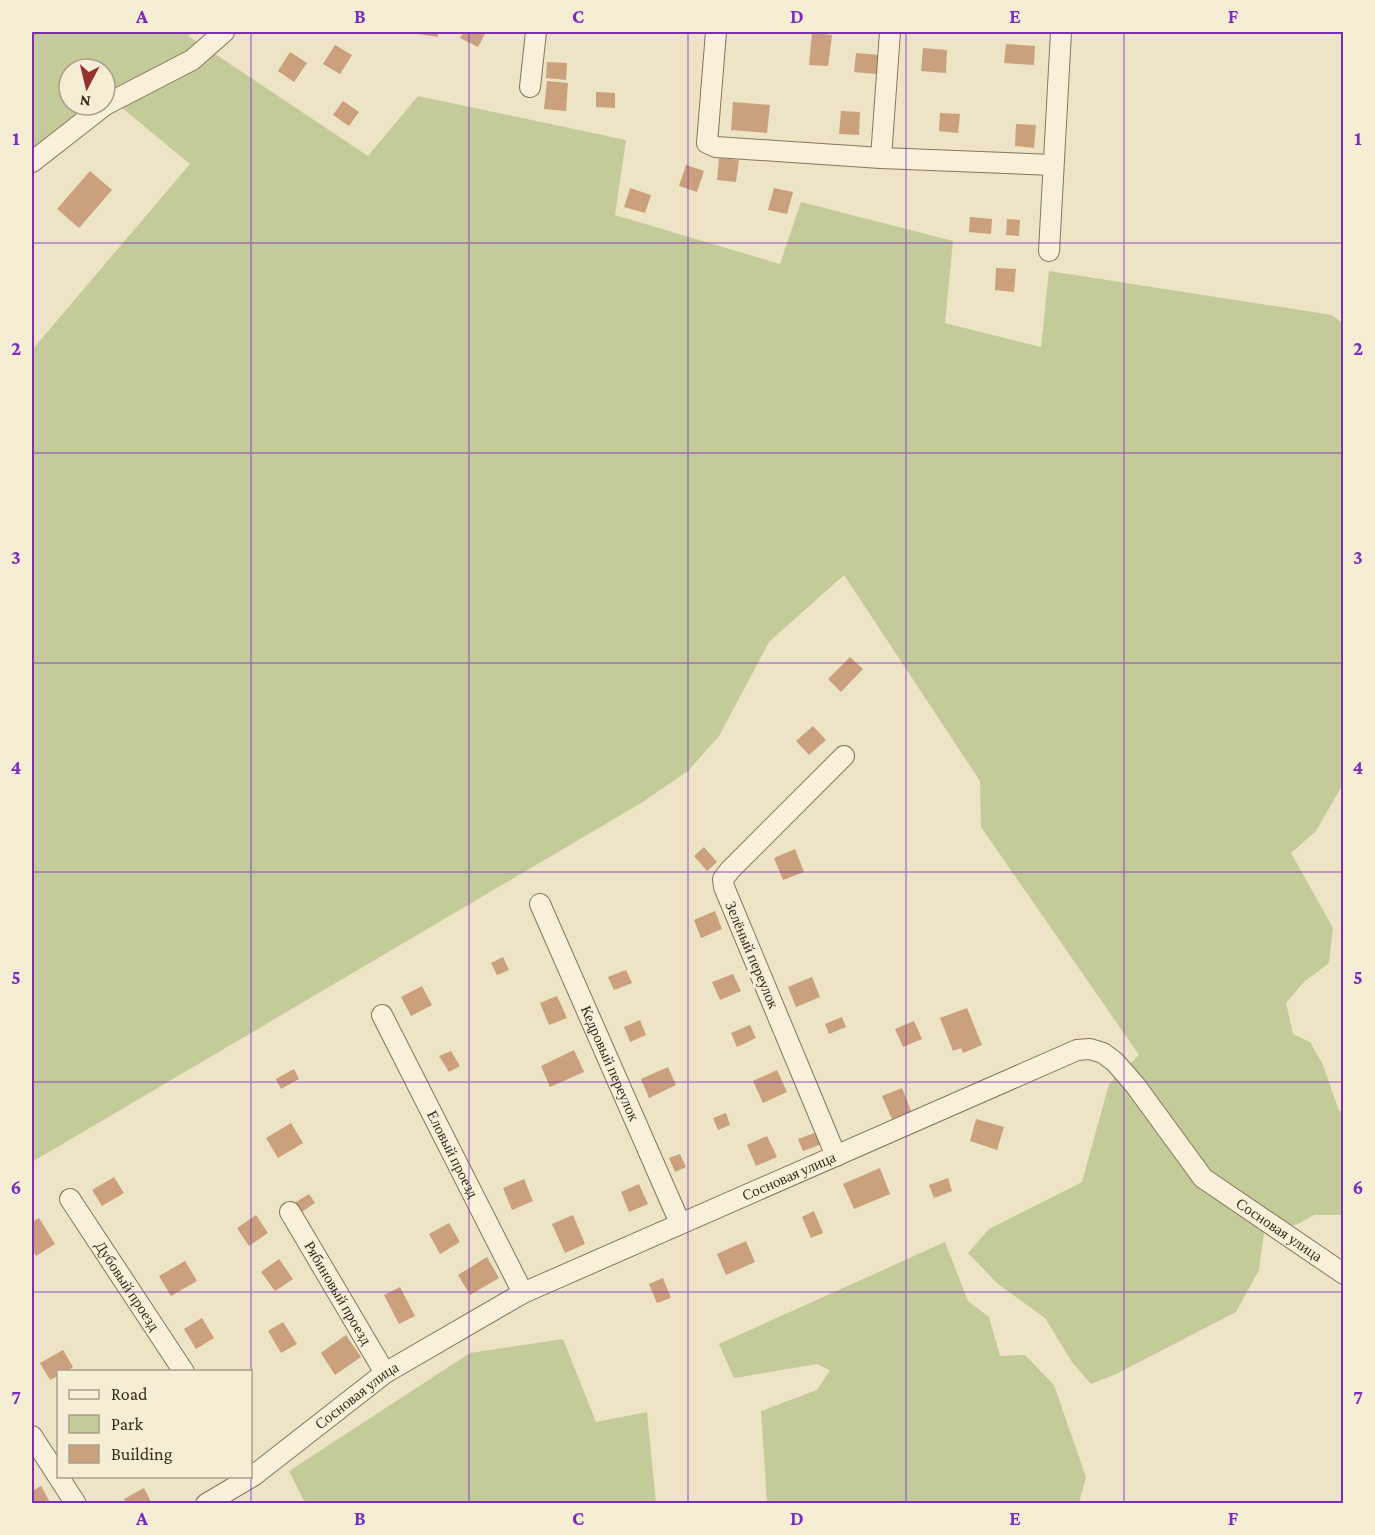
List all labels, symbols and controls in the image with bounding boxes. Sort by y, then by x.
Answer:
text: A [135,5,149,27]
text: B [354,5,366,27]
text: C [572,5,584,27]
text: D [790,5,804,27]
text: E [1009,5,1021,27]
text: F [1228,5,1239,27]
north arrow [57,57,117,117]
text: N [79,92,92,110]
text: 1 [12,127,20,149]
text: 1 [1354,127,1362,149]
text: 2 [11,337,21,359]
text: 2 [1353,337,1363,359]
text: 3 [11,546,21,568]
text: 3 [1353,546,1363,568]
text: 4 [11,756,22,778]
text: 4 [1353,756,1364,778]
street label: Зелёный переулок [722,899,782,1012]
text: 5 [11,966,21,988]
text: 5 [1353,966,1363,988]
street label: Кедровый переулок [578,1003,642,1124]
street label: Еловый проезд [424,1108,481,1201]
street label: Сосновая улица [740,1149,838,1204]
text: 6 [11,1176,21,1198]
text: 6 [1353,1176,1363,1198]
street label: Сосновая улица [1233,1195,1325,1265]
street label: Дубовый проезд [92,1238,163,1334]
street label: Рябиновый проезд [301,1238,375,1348]
street label: Сосновая улица [312,1359,401,1432]
legend [57,1370,252,1478]
text: Road [111,1384,148,1404]
text: 7 [11,1386,21,1408]
text: 7 [1353,1386,1363,1408]
text: Park [111,1414,143,1434]
text: Building [111,1444,173,1464]
text: A [135,1507,149,1529]
text: B [354,1507,366,1529]
text: C [572,1507,584,1529]
text: D [790,1507,804,1529]
text: E [1009,1507,1021,1529]
text: F [1228,1507,1239,1529]

